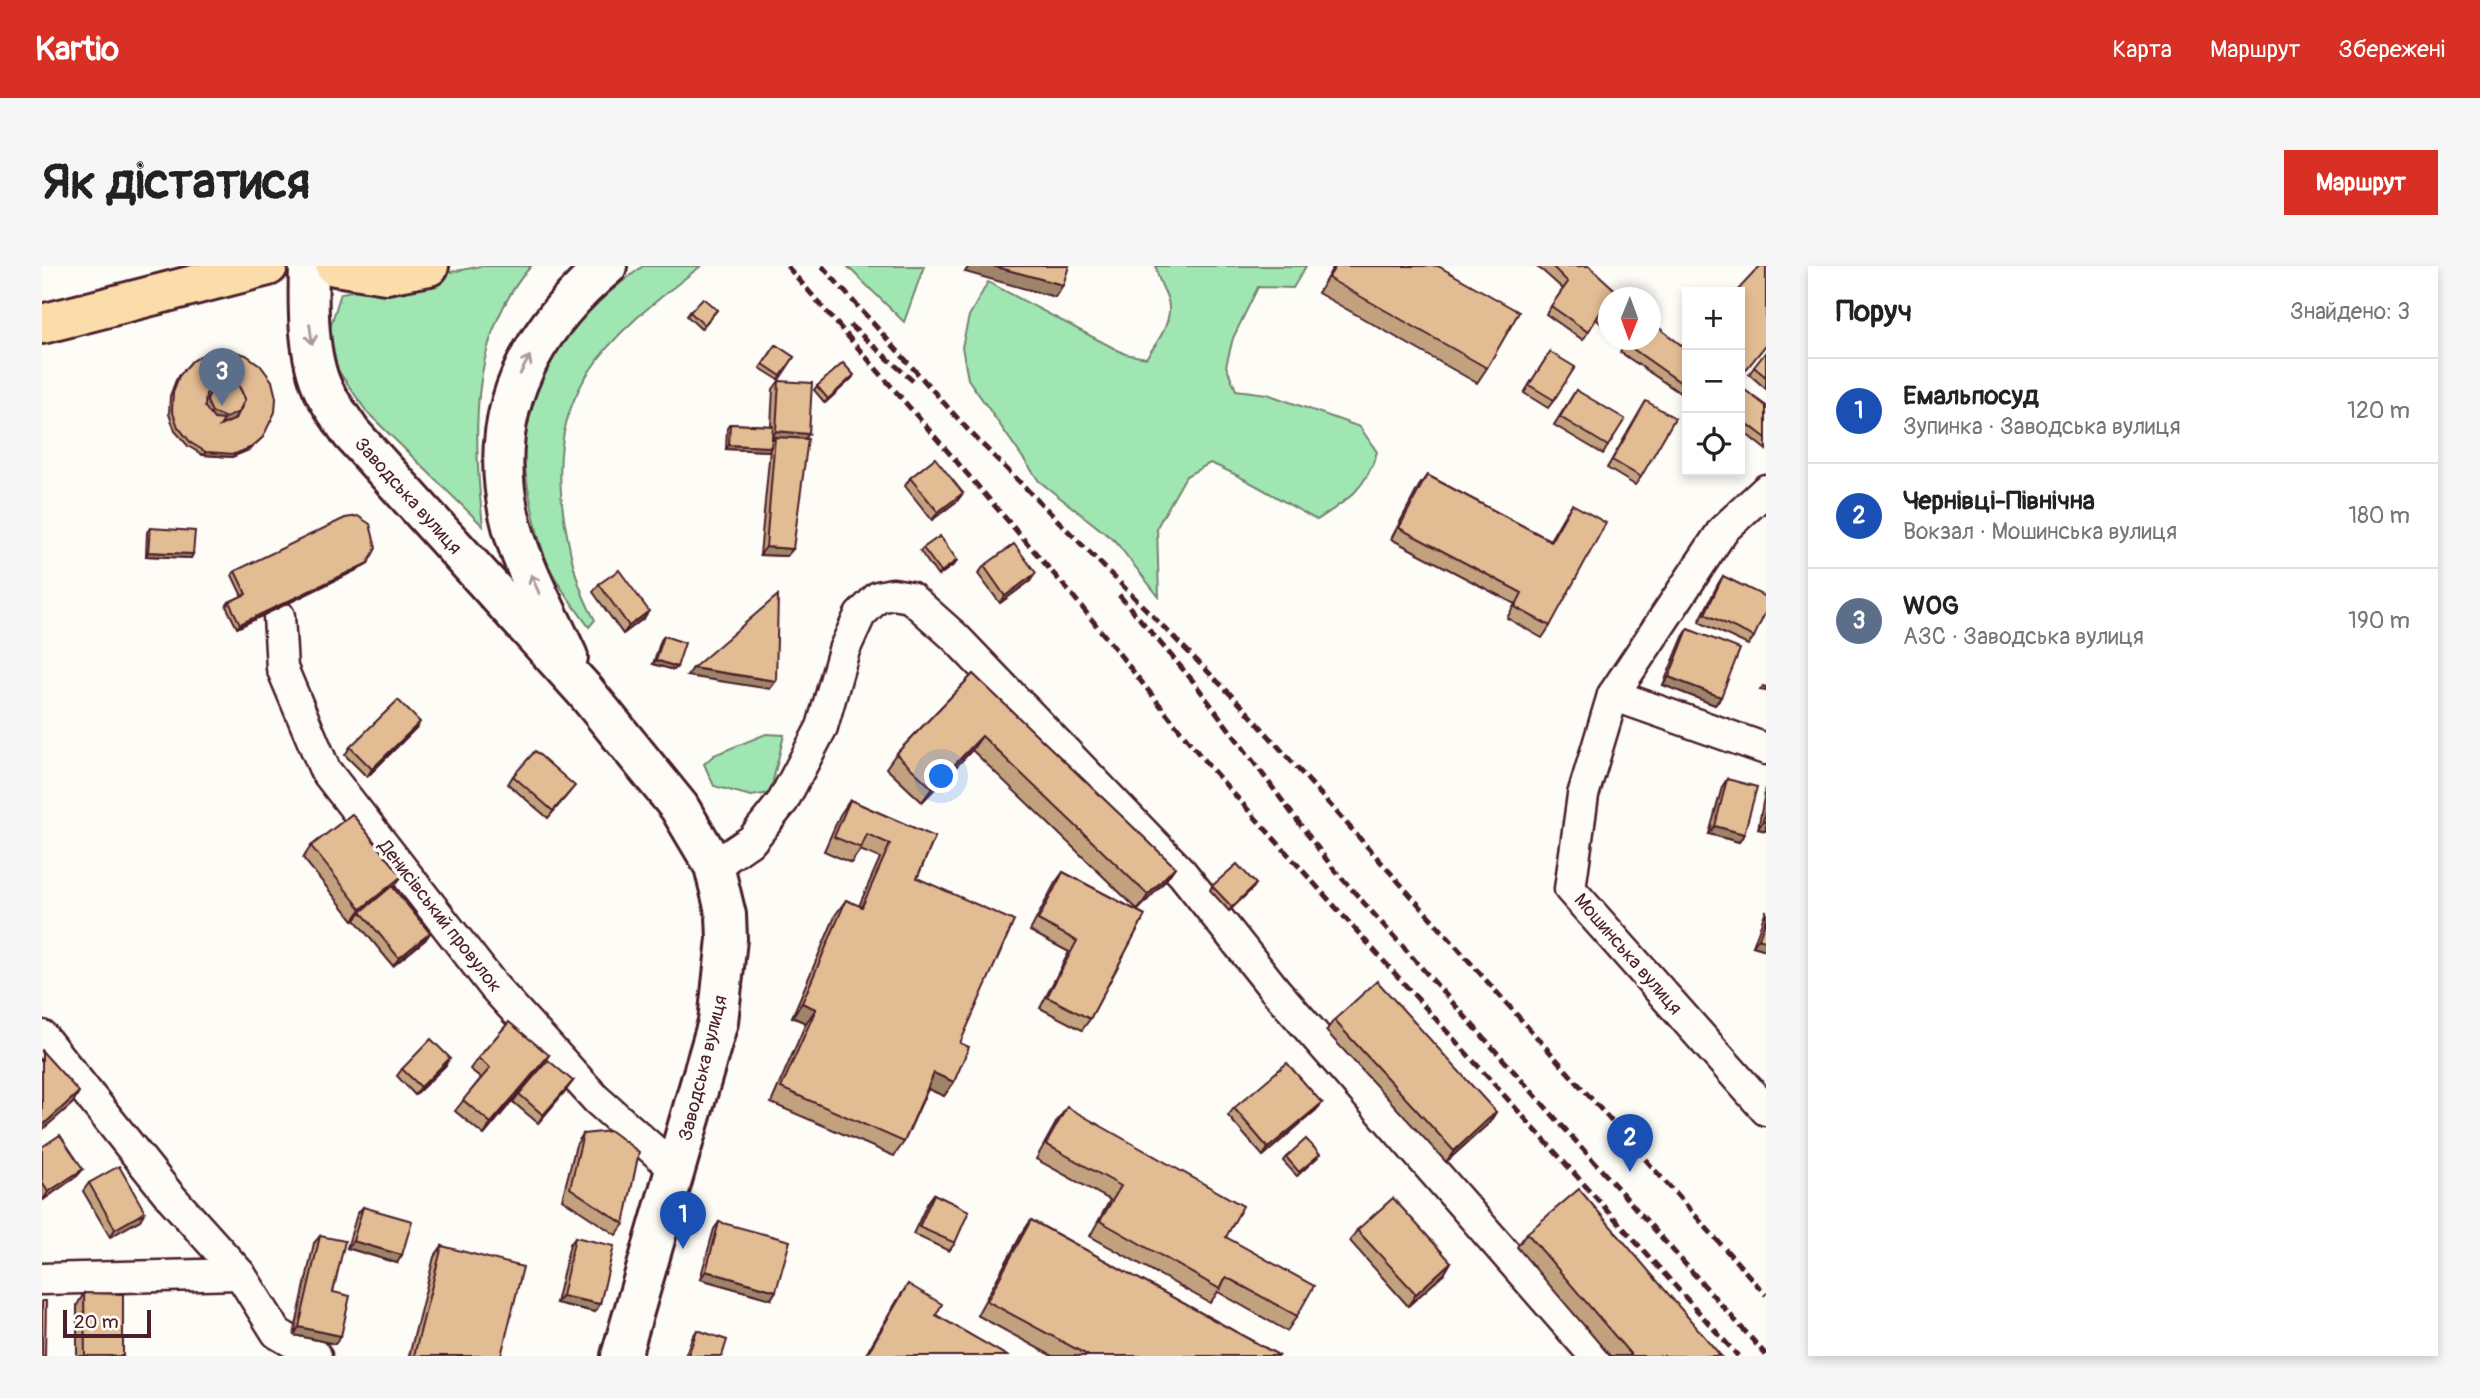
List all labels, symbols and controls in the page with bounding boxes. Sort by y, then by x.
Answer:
text: Kartio [35,29,119,70]
text: Карта [2113,35,2172,64]
text: Маршрут [2210,35,2300,64]
text: Збережені [2338,35,2445,64]
button: Маршрут [2284,150,2438,215]
text: Як дістатися [42,152,310,213]
north arrow [1598,287,1661,350]
map controls [1682,287,1745,476]
button: + [1682,287,1745,350]
text: Поруч [1836,293,1912,330]
text: Знайдено: 3 [2290,297,2410,326]
one-way arrow [305,322,318,345]
pin: 3 [199,348,245,406]
button: − [1682,350,1745,413]
one-way arrow [518,355,532,375]
text: Емальпосуд [1903,380,2039,412]
text: 1 [1855,396,1864,425]
text: 120 m [2347,396,2410,425]
text: Зупинка · Заводська вулиця [1903,412,2181,441]
button: locate [1682,413,1745,476]
street label: Заводська вулиця [349,433,467,559]
text: Чернівці-Північна [1903,485,2095,517]
text: 2 [1853,501,1865,530]
text: 180 m [2348,501,2410,530]
text: Вокзал · Мошинська вулиця [1903,517,2177,546]
one-way arrow [528,573,541,595]
text: WOG [1903,590,1959,622]
text: 3 [1853,606,1865,635]
text: 190 m [2348,606,2410,635]
text: АЗС · Заводська вулиця [1903,622,2144,651]
your location [924,759,958,793]
street label: Денисівський провулок [372,834,507,997]
street label: Мошинська вулиця [1569,888,1687,1020]
street label: Заводська вулиця [673,993,733,1143]
pin: 2 [1607,1114,1653,1172]
pin: 1 [660,1191,706,1249]
scale bar [63,1307,150,1339]
text: 20 m [74,1310,119,1334]

